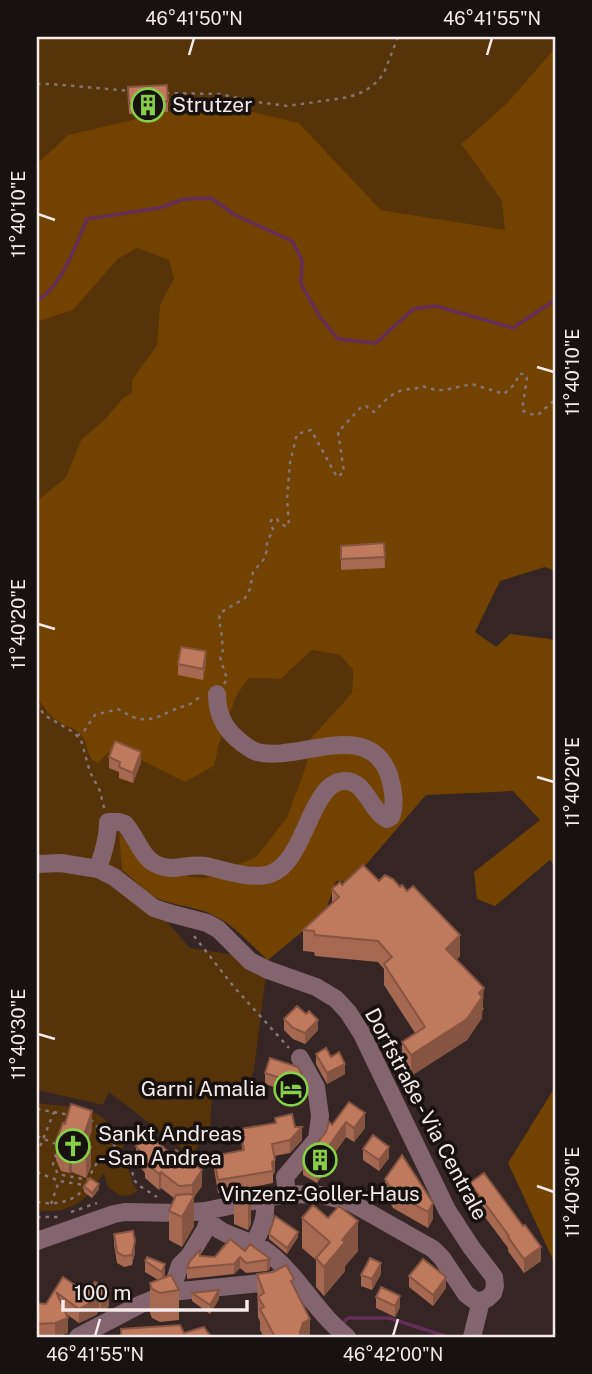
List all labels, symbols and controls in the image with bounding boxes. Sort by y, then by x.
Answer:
text: 46°41'50"N [145,8,243,29]
text: 46°41'55"N [443,8,541,29]
building icon: Strutzer [129,86,167,124]
place label: Strutzer [172,92,252,117]
text: 11°40'10"E [8,171,29,257]
text: 11°40'10"E [562,329,583,415]
text: 11°40'20"E [8,579,29,669]
text: 11°40'20"E [562,737,583,827]
text: 11°40'30"E [8,989,29,1079]
street label: Dorfstraße - Via Centrale [360,1004,493,1224]
hotel icon: Garni Amalia [272,1070,310,1108]
place label: Garni Amalia [141,1076,266,1101]
place label: Sankt Andreas - San Andrea [98,1121,242,1170]
church icon: Sankt Andreas - San Andrea [54,1127,92,1165]
building icon: Vinzenz-Goller-Haus [301,1141,339,1179]
text: 11°40'30"E [562,1147,583,1237]
place label: Vinzenz-Goller-Haus [220,1181,420,1206]
scale bar [63,1269,247,1313]
text: 100 m [74,1280,131,1305]
text: 46°41'55"N [46,1344,144,1365]
text: 46°42'00"N [343,1344,443,1365]

